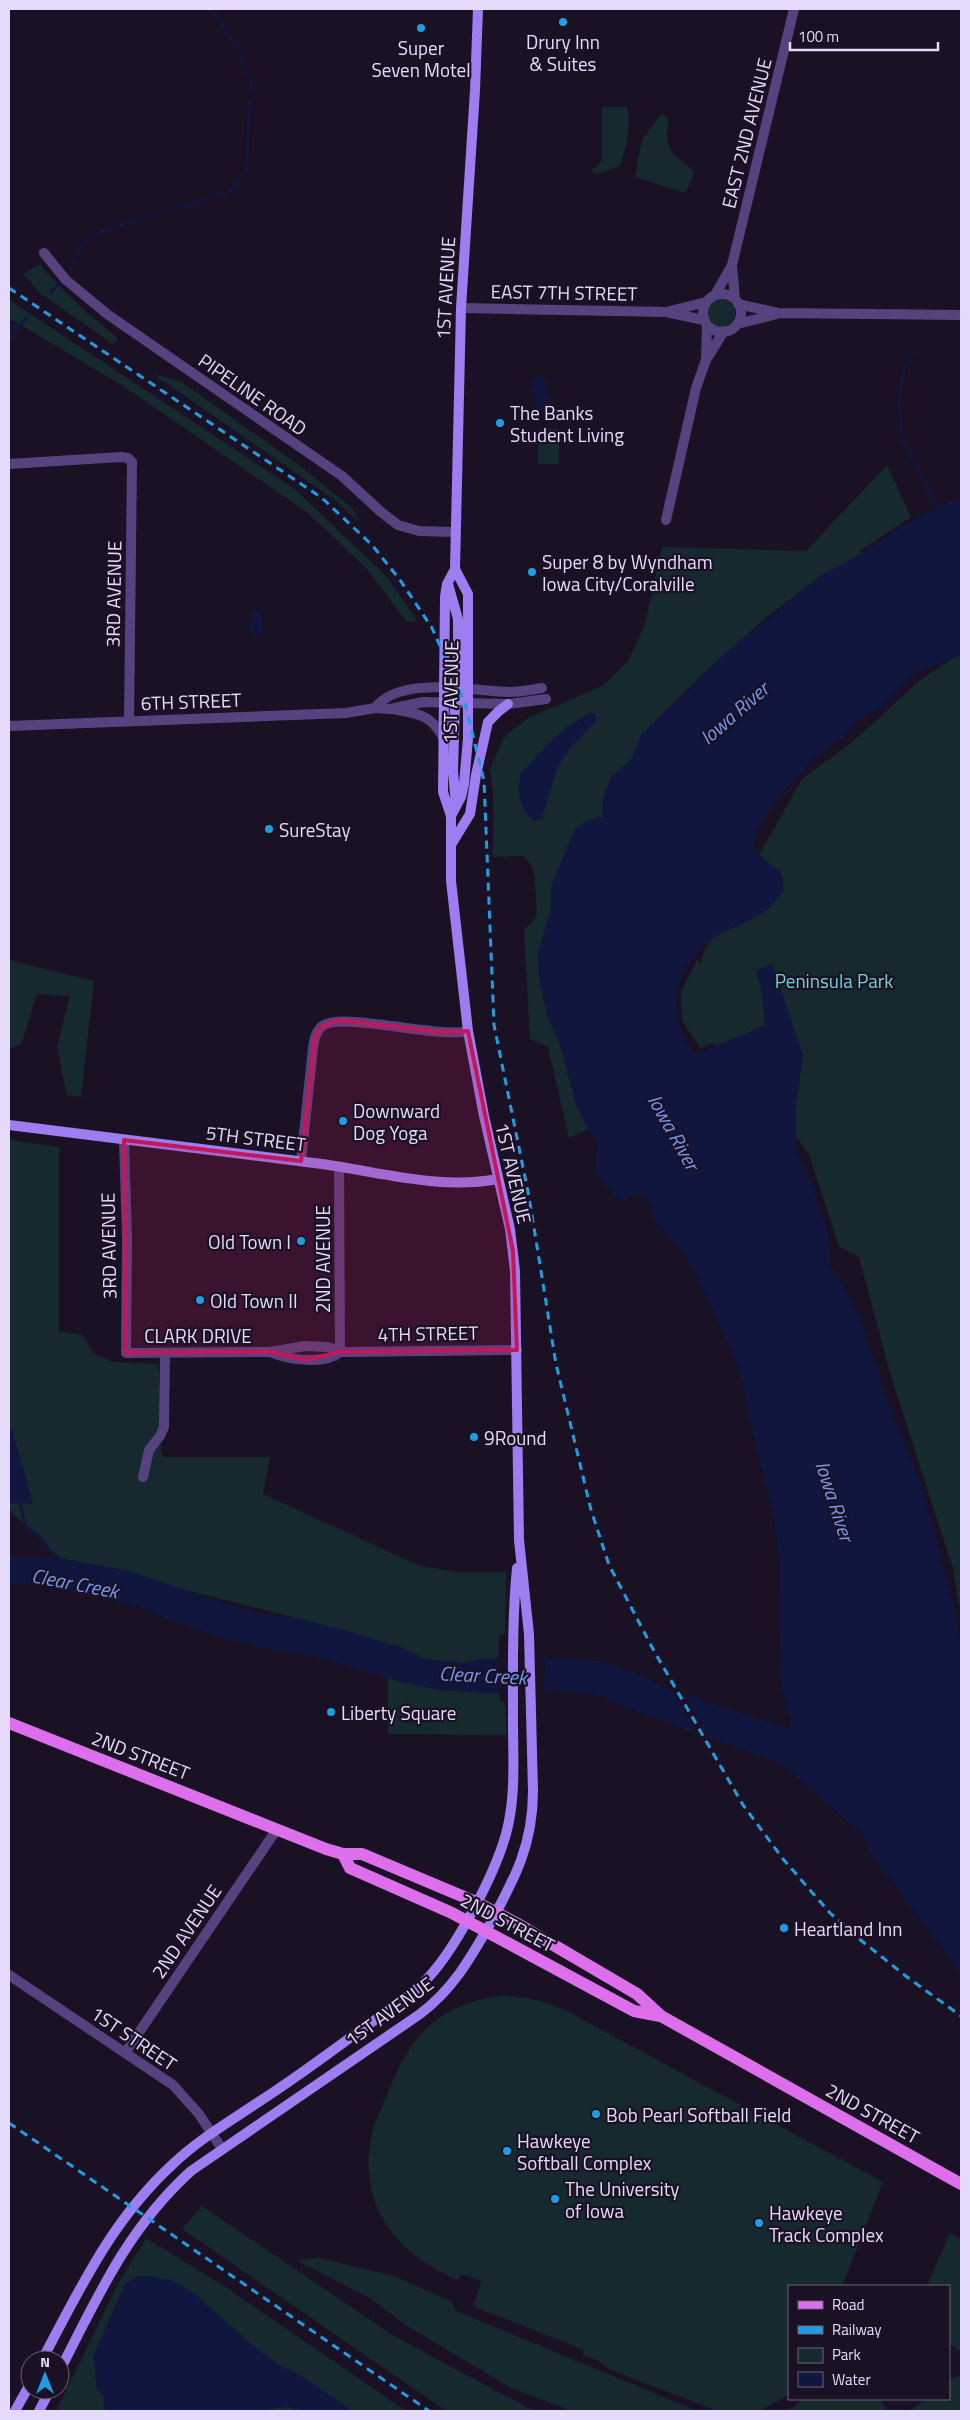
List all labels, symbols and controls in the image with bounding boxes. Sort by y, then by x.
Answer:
marker: Drury Inn & Suites [557,16,569,28]
scale bar [790,20,938,52]
marker: Super Seven Motel [415,22,427,34]
text: 100 m [798,25,839,48]
place label: Drury Inn & Suites [526,27,600,78]
place label: Super Seven Motel [371,33,471,84]
street label: EAST 2ND AVENUE [713,55,779,211]
street label: 1ST AVENUE [428,236,462,340]
street label: EAST 7TH STREET [490,276,638,308]
street label: PIPELINE ROAD [193,346,313,442]
place label: The Banks Student Living [510,398,624,449]
marker: The Banks Student Living [494,417,506,429]
street label: 3RD AVENUE [98,540,128,648]
place label: Super 8 by Wyndham Iowa City/Coralville [542,547,713,598]
marker: Super 8 by Wyndham Iowa City/Coralville [526,566,538,578]
street label: 1ST AVENUE [435,640,465,744]
water label: Iowa River [693,672,777,752]
street label: 6TH STREET [140,685,242,717]
place label: SureStay [279,815,351,844]
marker: SureStay [263,823,275,835]
park label: Peninsula Park [775,966,893,995]
water label: Iowa River [640,1088,709,1178]
place label: Downward Dog Yoga [353,1096,440,1147]
marker: Downward Dog Yoga [337,1115,349,1127]
street label: 5TH STREET [204,1117,308,1159]
street label: 1ST AVENUE [488,1120,540,1226]
street label: 3RD AVENUE [93,1192,123,1300]
street label: 2ND AVENUE [308,1205,337,1313]
place label: Old Town I [208,1227,291,1256]
marker: Old Town I [295,1235,307,1247]
place label: Old Town II [210,1286,298,1315]
marker: Old Town II [194,1294,206,1306]
street label: 4TH STREET [377,1318,479,1348]
street label: CLARK DRIVE [144,1321,252,1350]
place label: 9Round [484,1423,547,1452]
marker: 9Round [468,1431,480,1443]
water label: Iowa River [807,1457,863,1548]
water label: Clear Creek [29,1559,123,1607]
water label: Clear Creek [438,1657,530,1693]
place label: Liberty Square [341,1698,456,1727]
marker: Liberty Square [325,1706,337,1718]
street label: 2ND STREET [88,1723,194,1787]
street label: 2ND AVENUE [144,1878,228,1984]
street label: 2ND STREET [456,1885,560,1959]
place label: Heartland Inn [794,1914,903,1943]
marker: Heartland Inn [778,1922,790,1934]
street label: 1ST AVENUE [339,1969,439,2053]
street label: 1ST STREET [85,1999,183,2077]
street label: 2ND STREET [821,2075,925,2151]
place label: Bob Pearl Softball Field [606,2100,791,2129]
marker: Bob Pearl Softball Field [590,2108,602,2120]
place label: Hawkeye Softball Complex [517,2126,652,2177]
marker: Hawkeye Softball Complex [501,2145,513,2157]
place label: The University of Iowa [565,2174,680,2225]
marker: The University of Iowa [549,2193,561,2205]
place label: Hawkeye Track Complex [769,2198,884,2249]
marker: Hawkeye Track Complex [753,2217,765,2229]
legend [788,2285,950,2400]
text: Road [832,2293,864,2316]
text: Railway [832,2318,882,2341]
text: Park [832,2343,861,2366]
north arrow [20,2350,70,2400]
text: N [40,2351,50,2372]
text: Water [832,2368,871,2391]

